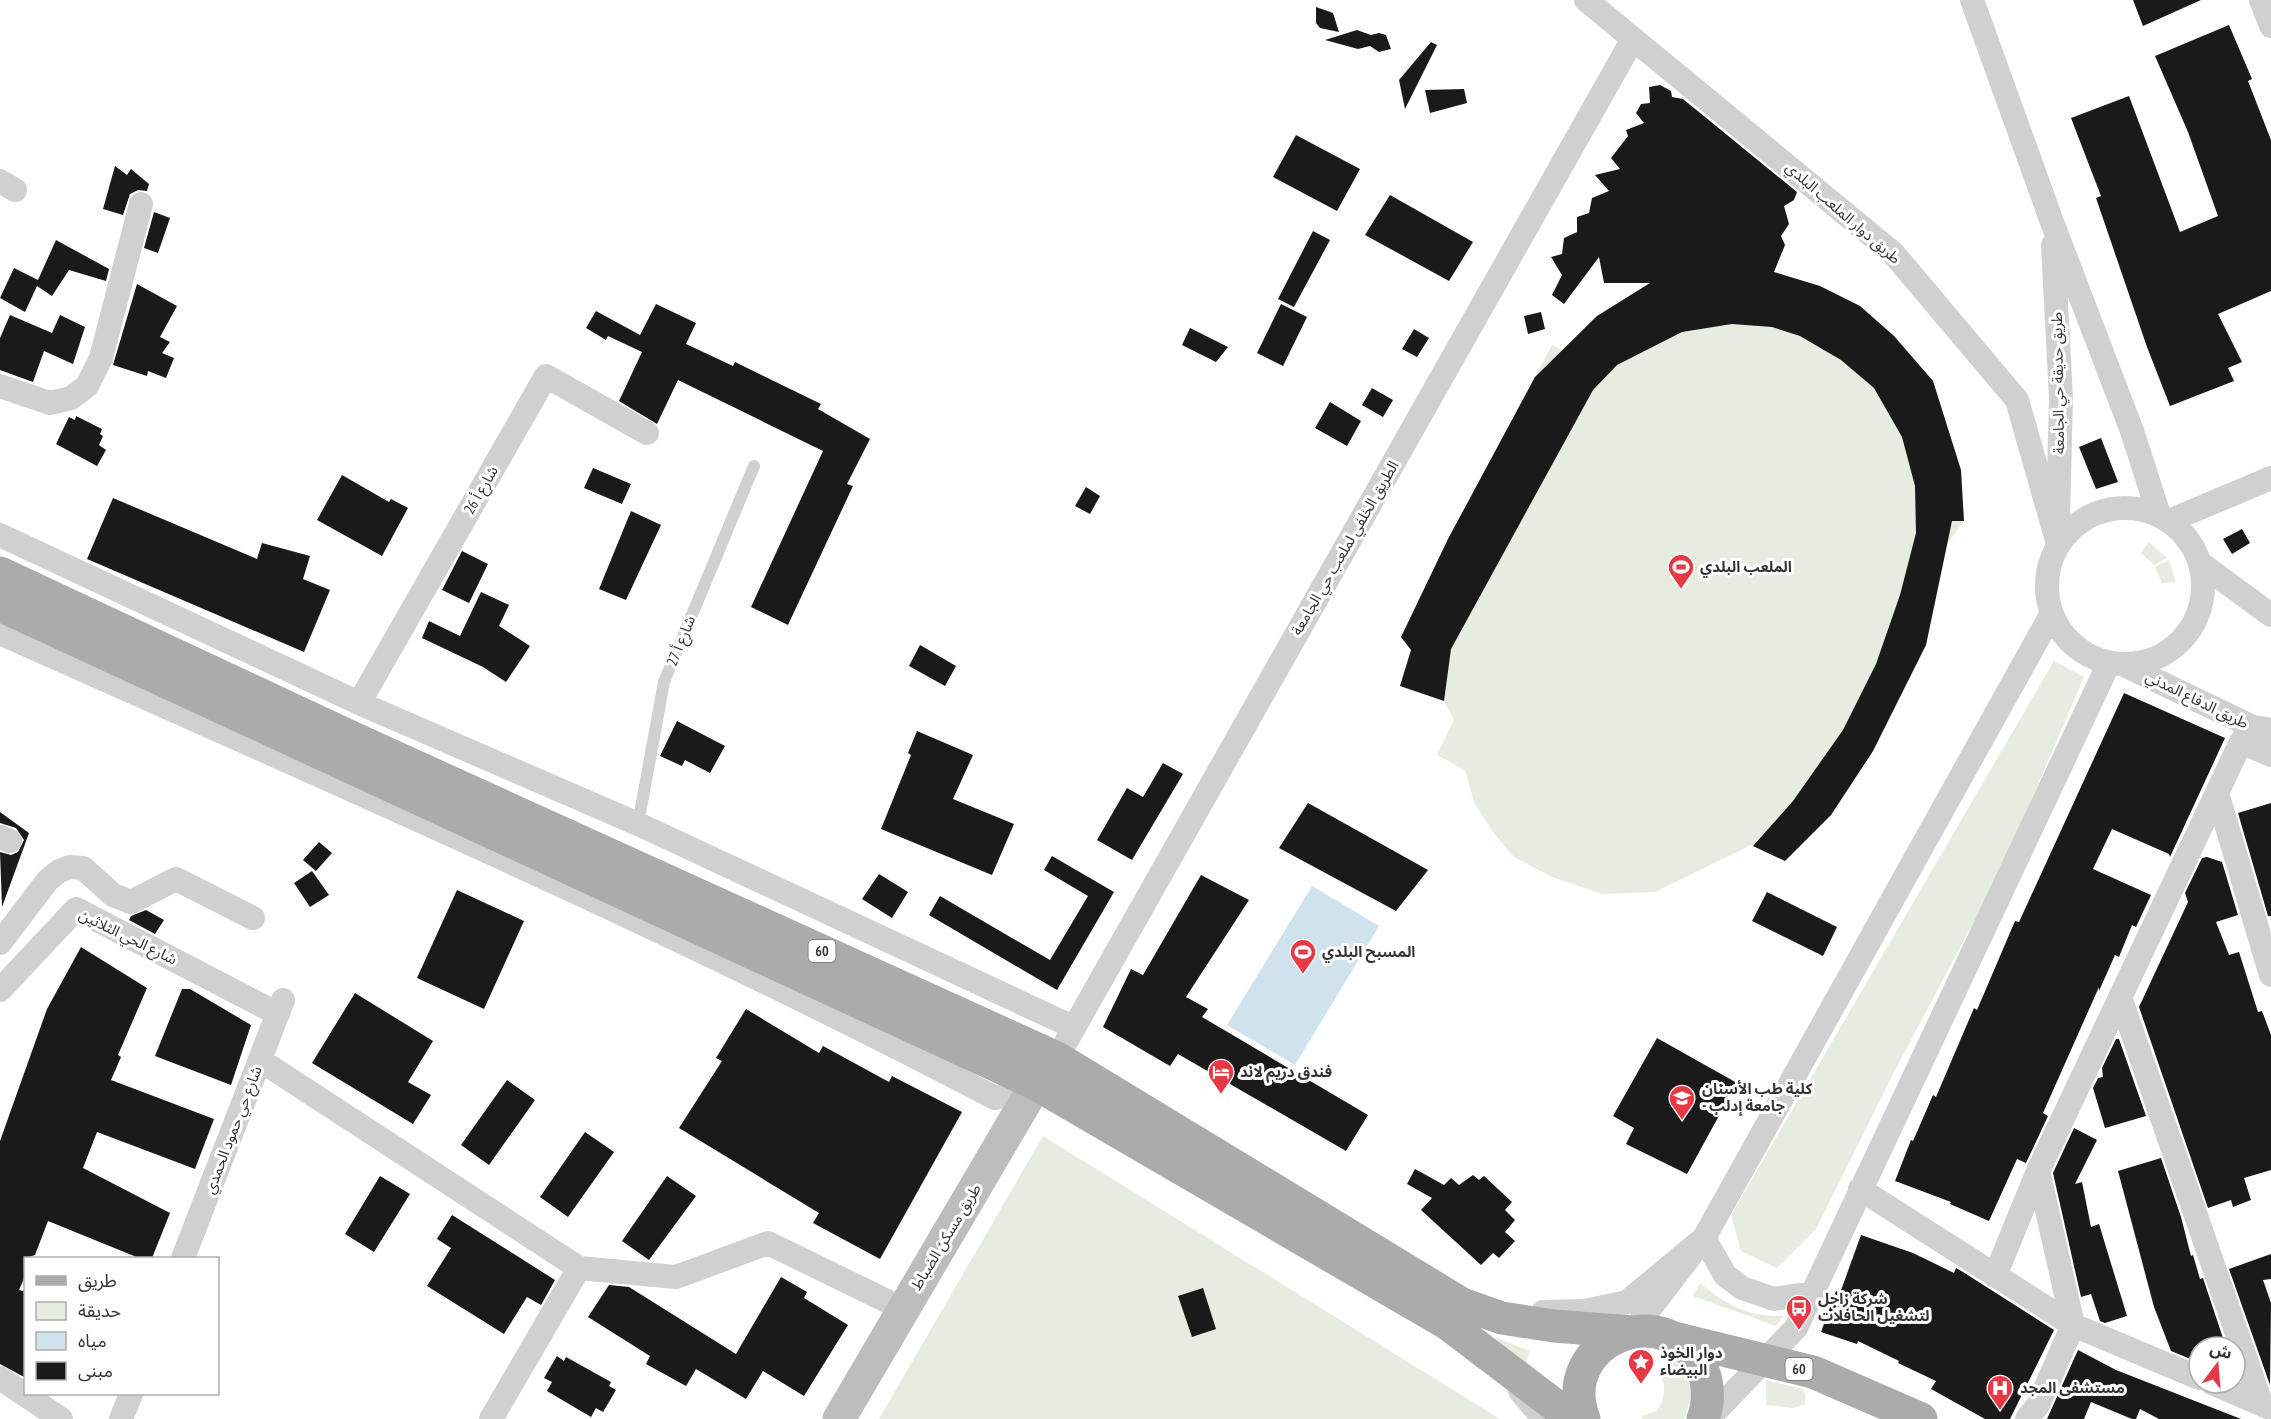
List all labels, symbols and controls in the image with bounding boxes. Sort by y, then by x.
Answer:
street label: طريق دوار الملعب البلدي [1780,158,1905,270]
street label: طريق حديقة حي الجامعة [2047,312,2071,454]
street label: الطريق الخلفي لملعب حي الجامعة [1287,457,1405,640]
street label: شارع أ 26 [459,462,505,519]
sports icon: الملعب البلدي [1666,552,1696,590]
place label: الملعب البلدي [1700,557,1792,578]
street label: شارع أ 27 [662,613,702,670]
street label: طريق الدفاع المدني [2141,666,2252,735]
street label: شارع الحي الثلاثين [75,905,181,971]
sports icon: المسبح البلدي [1288,937,1318,975]
road number: 60 [808,940,836,962]
place label: المسبح البلدي [1322,942,1415,963]
hotel icon: فندق دريم لاند [1206,1057,1236,1095]
place label: فندق دريم لاند [1240,1062,1332,1083]
street label: شارع حي حمود الحمدي [199,1063,269,1198]
place label: كلية طب الأسنان - جامعة إدلب [1702,1079,1812,1116]
school or university icon: كلية طب الأسنان - جامعة إدلب [1667,1083,1697,1121]
street label: طريق مسكن الضباط [906,1180,986,1294]
legend [24,1257,219,1395]
text: طريق [78,1269,117,1292]
place label: شركة زاجل لتشغيل الحافلات [1818,1289,1930,1325]
bus stop icon: شركة زاجل لتشغيل الحافلات [1784,1293,1814,1331]
text: حديقة [78,1299,121,1322]
text: مياه [78,1329,107,1352]
north arrow [2187,1335,2247,1395]
text: ش [2208,1338,2235,1363]
place label: دوار الخوذ البيضاء [1660,1343,1723,1379]
place icon: دوار الخوذ البيضاء [1626,1347,1656,1385]
road number: 60 [1786,1358,1812,1380]
text: مبنى [78,1359,113,1382]
hospital icon: مستشفى المجد [1985,1373,2015,1411]
place label: مستشفى المجد [2020,1378,2125,1397]

